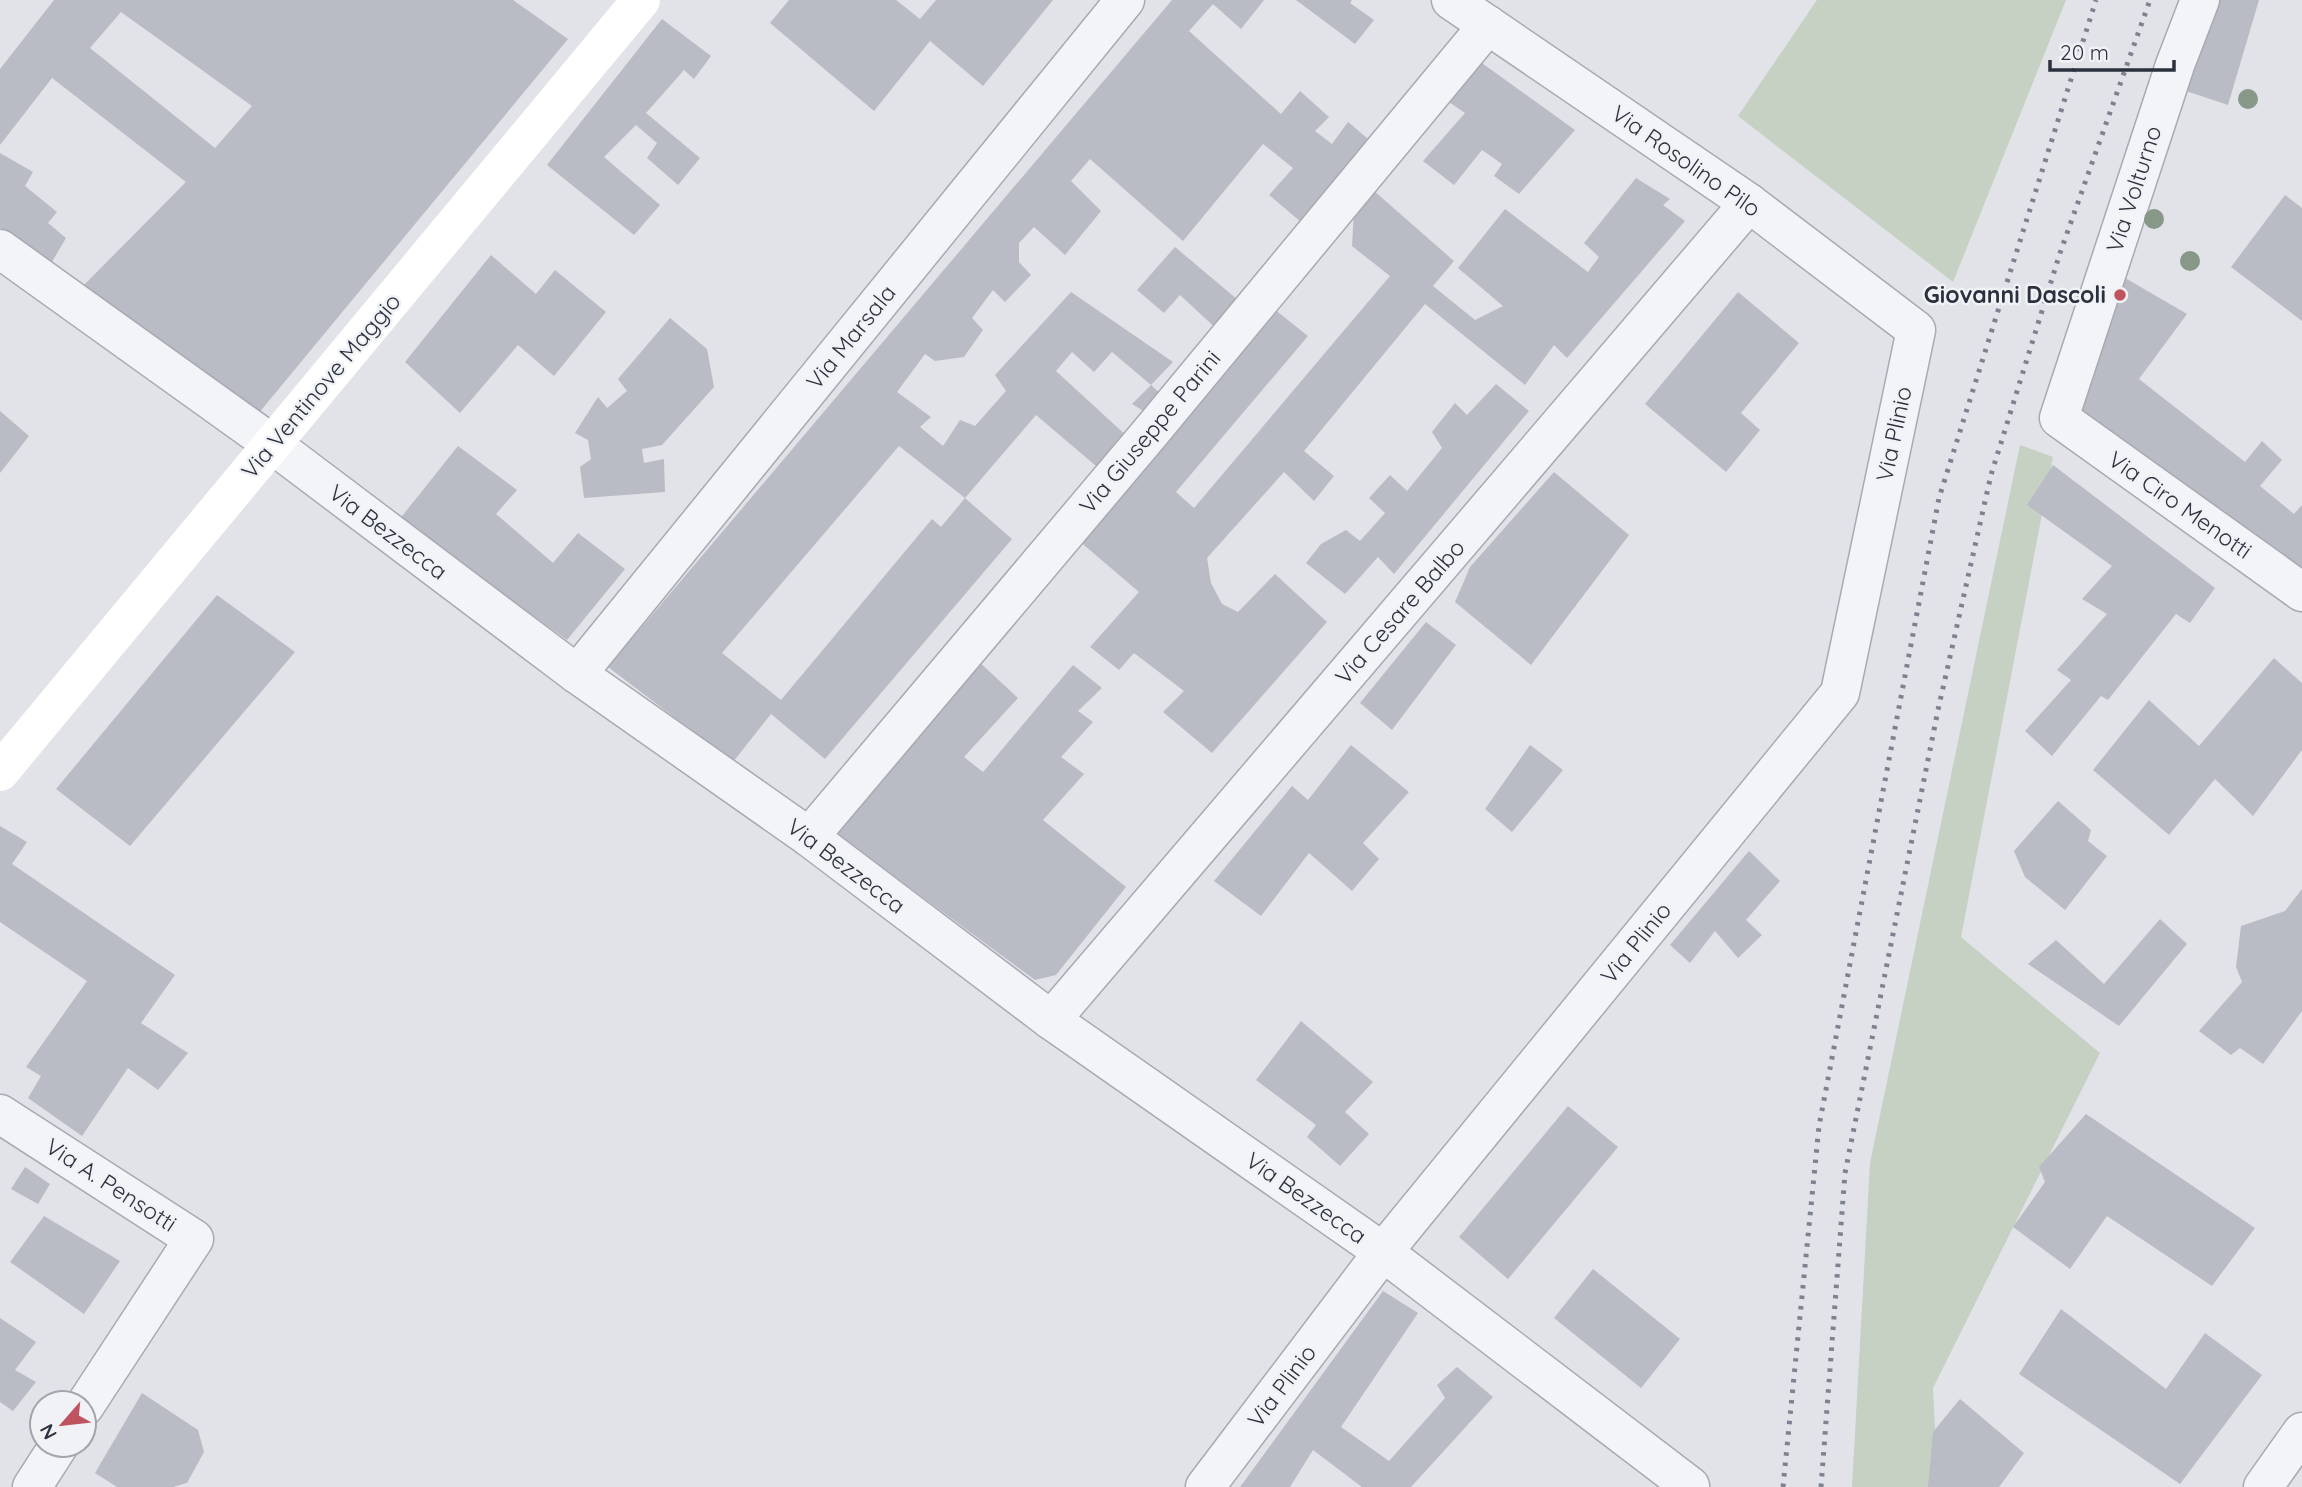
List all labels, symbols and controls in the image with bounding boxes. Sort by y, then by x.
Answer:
scale bar [2050,28,2174,72]
text: 20 m [2060,39,2109,65]
street label: Via Rosolino Pilo [1606,98,1767,223]
street label: Via Volturno [2099,122,2168,256]
street label: Via Marsala [800,278,902,395]
place label: Giovanni Dascoli [1924,280,2106,309]
street label: Via Ventinove Maggio [235,287,407,484]
marker: Giovanni Dascoli [2112,287,2128,303]
street label: Via Giuseppe Parini [1073,344,1227,519]
street label: Via Plinio [1869,384,1918,484]
street label: Via Ciro Menotti [2103,444,2258,565]
street label: Via Bezzecca [323,478,453,586]
street label: Via Cesare Balbo [1329,533,1471,690]
street label: Via Bezzecca [781,812,911,920]
street label: Via Plinio [1594,896,1677,989]
street label: Via A. Pensotti [40,1131,182,1238]
street label: Via Bezzecca [1240,1145,1372,1250]
street label: Via Plinio [1241,1338,1322,1433]
north arrow [28,1389,98,1459]
text: N [34,1420,62,1444]

